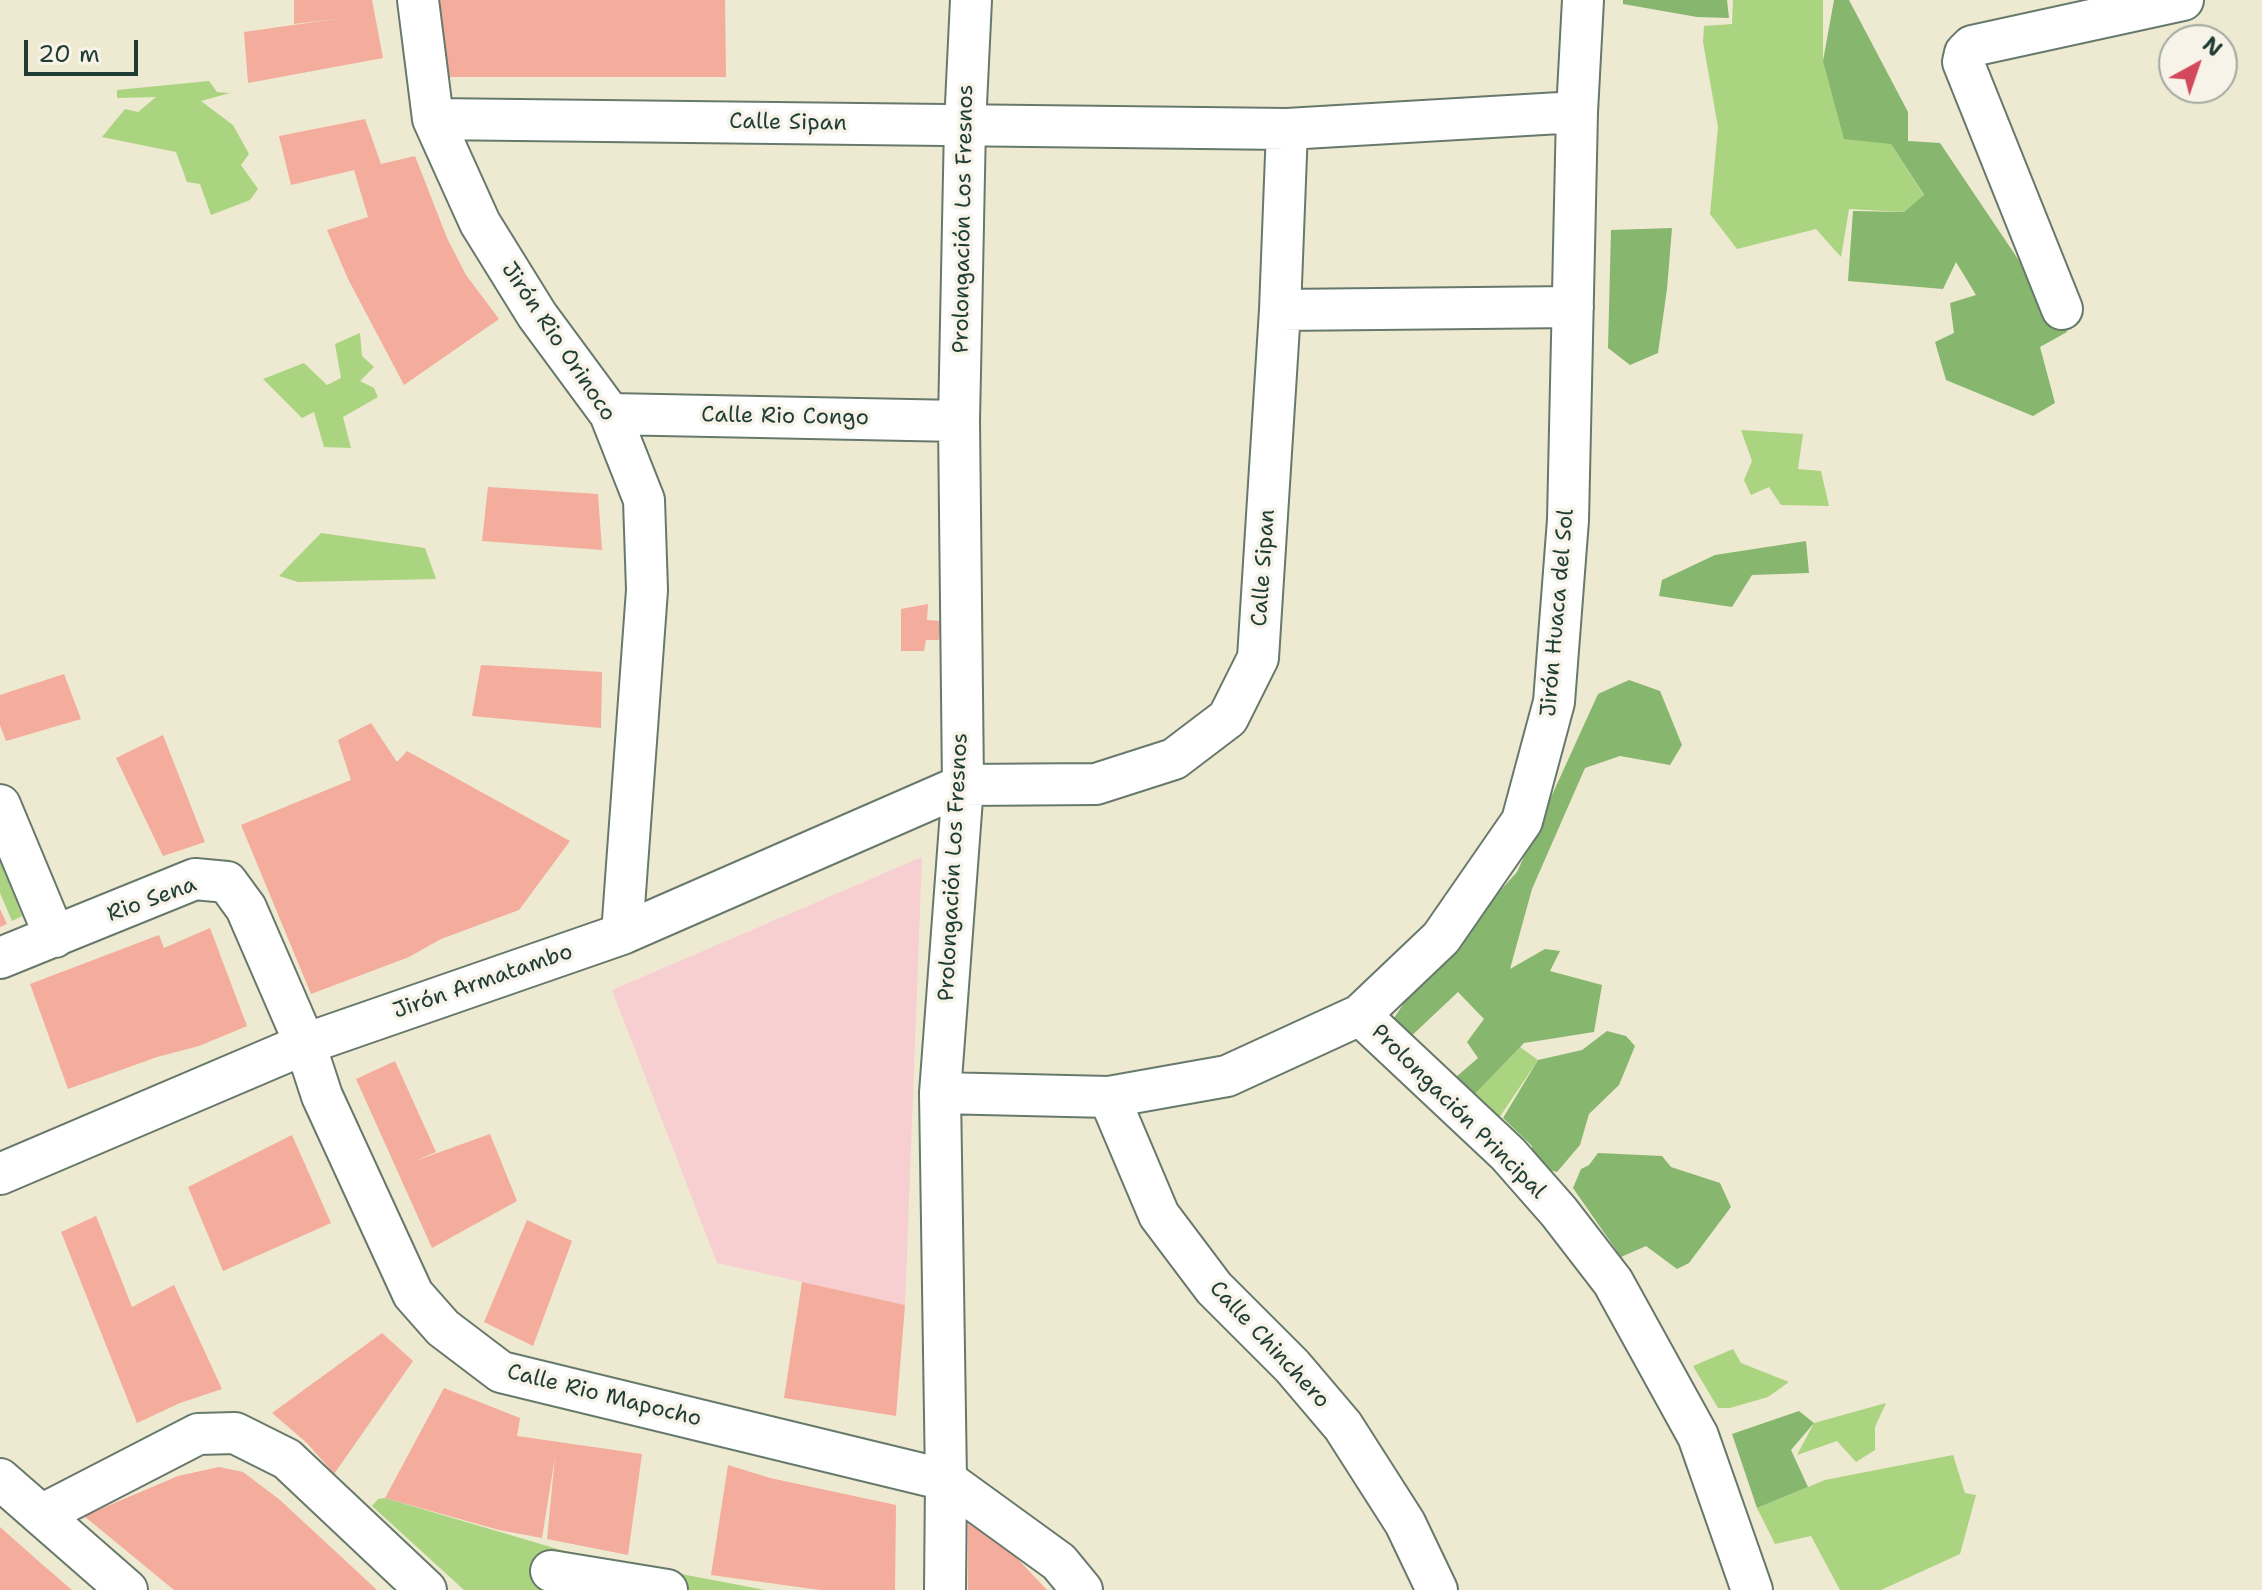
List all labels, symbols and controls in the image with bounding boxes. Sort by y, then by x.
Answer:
scale bar [28,24,142,74]
north arrow [2158,24,2238,104]
text: N [2196,30,2228,63]
text: 20 m [38,38,100,70]
street label: Prolongación Los Fresnos [948,84,980,354]
street label: Calle Sipan [729,109,847,137]
street label: Jirón Rio Orinoco [495,258,621,426]
street label: Calle Rio Congo [701,402,869,432]
street label: Calle Sipan [1247,508,1281,628]
street label: Jirón Huaca del Sol [1536,508,1580,718]
street label: Prolongación Los Fresnos [934,732,974,1002]
street label: Rio Sena [104,872,200,928]
street label: Jirón Armatambo [390,939,576,1025]
street label: Prolongación Principal [1365,1019,1551,1205]
street label: Calle Chinchero [1203,1276,1335,1414]
street label: Calle Rio Mapocho [504,1359,704,1433]

